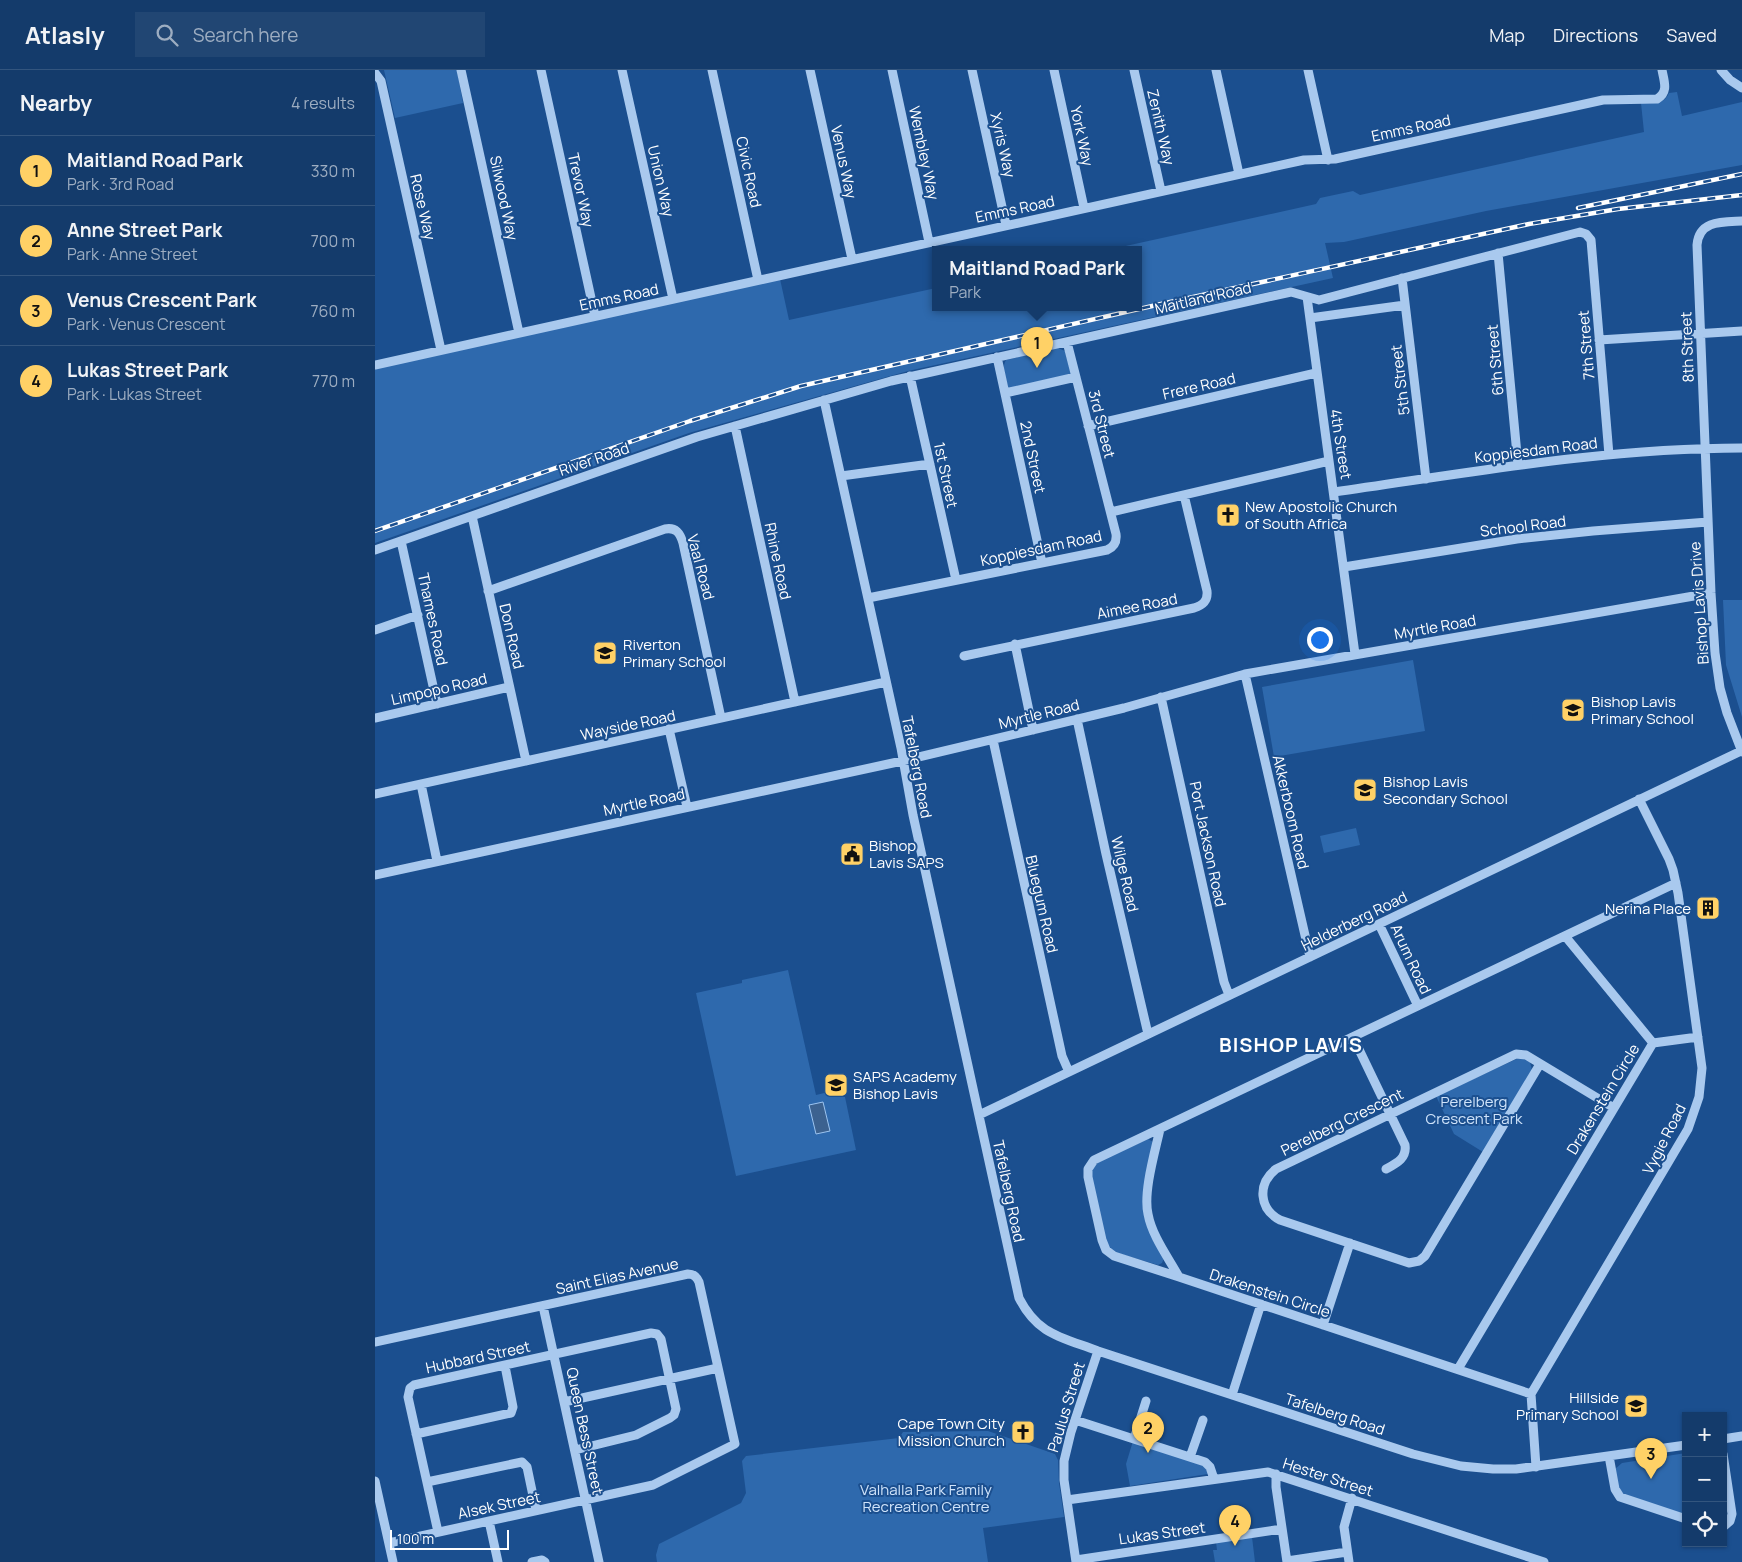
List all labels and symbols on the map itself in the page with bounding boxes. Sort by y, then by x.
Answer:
street label: Zenith Way [1142,87,1180,167]
street label: Wembley Way [904,104,944,202]
street label: York Way [1065,104,1099,168]
street label: Emms Road [1369,109,1453,147]
street label: Xyris Way [985,111,1021,180]
street label: Venus Way [826,123,862,201]
street label: Civic Road [731,134,767,210]
street label: Union Way [643,143,679,219]
street label: Trevor Way [563,151,599,229]
street label: Silwood Way [485,154,523,242]
street label: Rose Way [405,172,441,242]
street label: Emms Road [973,190,1057,228]
street label: Maitland Road [1153,277,1253,319]
street label: Emms Road [577,278,661,316]
street label: 7th Street [1573,309,1599,381]
street label: 8th Street [1675,311,1699,383]
street label: 6th Street [1481,324,1509,396]
pin: 1 [1021,327,1053,368]
street label: 5th Street [1385,344,1415,416]
street label: Frere Road [1161,367,1237,405]
street label: 3rd Street [1083,388,1121,460]
street label: 4th Street [1325,407,1357,481]
street label: 2nd Street [1015,419,1051,495]
street label: Koppiesdam Road [1473,432,1599,468]
street label: River Road [556,437,632,481]
street label: 1st Street [929,440,963,510]
place label: New Apostolic Church of South Africa [1245,496,1397,534]
church icon: New Apostolic Church of South Africa [1215,502,1241,528]
street label: School Road [1479,510,1567,542]
street label: Rhine Road [760,521,796,601]
street label: Koppiesdam Road [978,525,1104,571]
street label: Vaal Road [682,532,720,602]
street label: Bishop Lavis Drive [1684,541,1714,665]
street label: Thames Road [413,571,453,667]
street label: Aimee Road [1095,588,1179,624]
street label: Don Road [494,601,530,671]
street label: Myrtle Road [1392,609,1478,645]
your location [1307,627,1333,653]
place label: Riverton Primary School [623,634,726,672]
school or university icon: Riverton Primary School [592,640,618,666]
street label: Limpopo Road [389,668,489,710]
place label: Bishop Lavis Primary School [1591,691,1694,729]
street label: Myrtle Road [996,694,1082,734]
school or university icon: Bishop Lavis Primary School [1560,697,1586,723]
street label: Wayside Road [579,705,677,745]
street label: Tafelberg Road [897,714,937,820]
street label: Akkerboom Road [1268,753,1314,871]
place label: Bishop Lavis Secondary School [1383,771,1508,809]
school or university icon: Bishop Lavis Secondary School [1352,777,1378,803]
street label: Port Jackson Road [1184,780,1232,908]
street label: Myrtle Road [601,783,687,821]
street label: Wilge Road [1106,834,1144,914]
place label: Bishop Lavis SAPS [869,835,944,873]
public building icon: Bishop Lavis SAPS [839,841,865,867]
street label: Bluegum Road [1021,853,1063,955]
street label: Helderberg Road [1297,886,1411,956]
building icon: Nerina Place [1695,895,1721,921]
place label: Nerina Place [1605,898,1691,919]
street label: Arum Road [1386,921,1436,997]
district label: BISHOP LAVIS [1219,1031,1363,1058]
street label: Drakenstein Circle [1562,1039,1645,1158]
place label: SAPS Academy Bishop Lavis [853,1066,957,1104]
school or university icon: SAPS Academy Bishop Lavis [823,1072,849,1098]
street label: Perelberg Crescent [1277,1083,1407,1161]
park label: Perelberg Crescent Park [1425,1091,1523,1129]
street label: Vygie Road [1637,1100,1691,1178]
street label: Tafelberg Road [988,1138,1030,1244]
street label: Saint Elias Avenue [554,1253,681,1299]
street label: Drakenstein Circle [1207,1264,1333,1323]
street label: Hubbard Street [424,1336,532,1378]
street label: Paulus Street [1042,1359,1090,1455]
street label: Queen Bess Street [561,1365,609,1497]
place label: Hillside Primary School [1516,1387,1619,1425]
street label: Tafelberg Road [1282,1388,1388,1440]
school or university icon: Hillside Primary School [1623,1393,1649,1419]
pin: 2 [1132,1412,1164,1453]
place label: Cape Town City Mission Church [898,1413,1005,1451]
church icon: Cape Town City Mission Church [1010,1419,1036,1445]
pin: 3 [1635,1438,1667,1479]
street label: Hester Street [1280,1453,1376,1501]
park label: Valhalla Park Family Recreation Centre [860,1479,992,1517]
street label: Alsek Street [456,1486,542,1524]
pin: 4 [1219,1505,1251,1546]
street label: Lukas Street [1117,1517,1207,1549]
scale bar [390,1527,509,1550]

